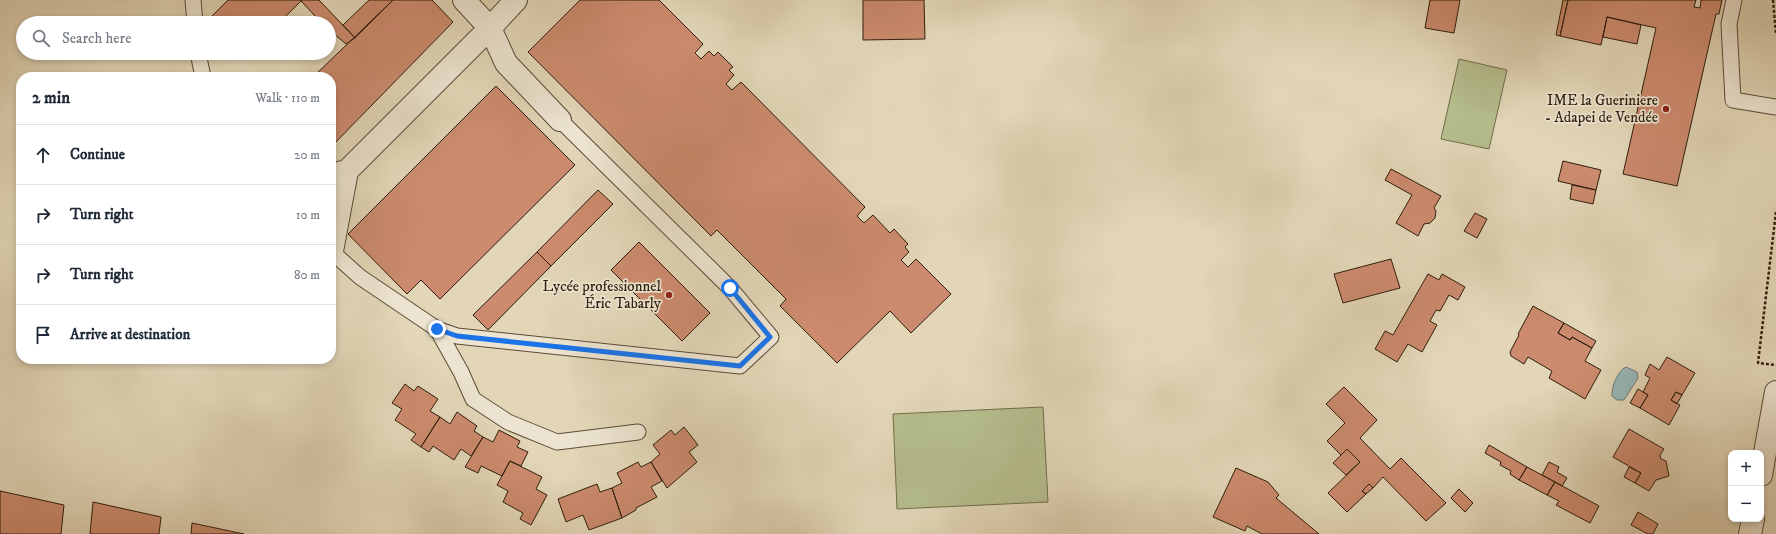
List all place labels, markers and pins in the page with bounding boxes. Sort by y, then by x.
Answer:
place label: IME la Gueriniere - Adapei de Vendée [1545,91,1658,127]
marker: IME la Gueriniere - Adapei de Vendée [1661,104,1671,114]
place label: Lycée professionnel Éric Tabarly [542,277,662,313]
marker: Lycée professionnel Éric Tabarly [664,290,674,300]

